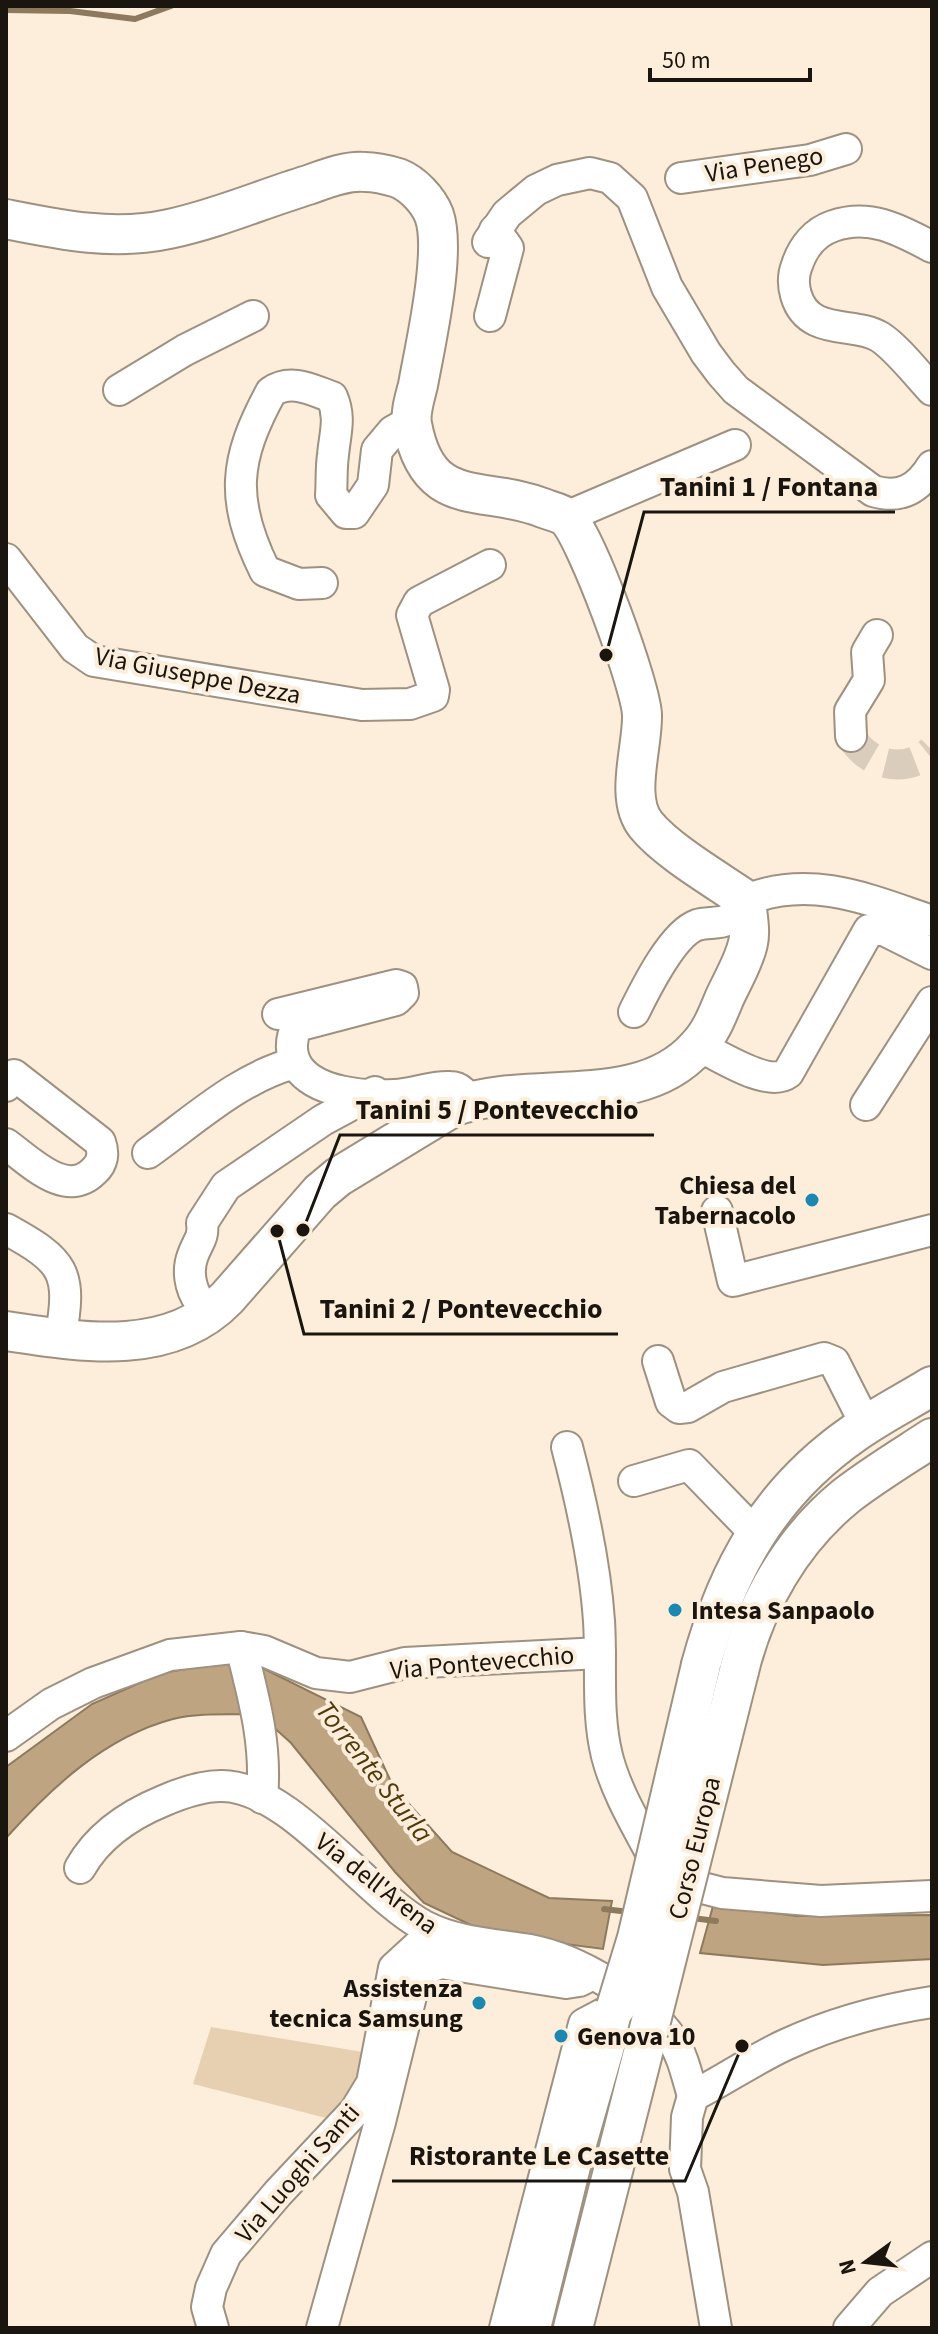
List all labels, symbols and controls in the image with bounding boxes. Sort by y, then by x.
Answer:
scale bar [650,32,810,82]
text: 50 m [662,43,711,78]
street label: Via Penego [703,137,826,192]
callout: Tanini 1 / Fontana [644,460,895,512]
text: Tanini 1 / Fontana [660,467,878,507]
street label: Via Giuseppe Dezza [92,637,304,714]
callout: Tanini 5 / Pontevecchio [340,1083,654,1135]
text: Tanini 5 / Pontevecchio [356,1090,638,1130]
place label: Chiesa del Tabernacolo [654,1167,797,1234]
marker: Chiesa del Tabernacolo [803,1191,821,1209]
callout: Tanini 2 / Pontevecchio [304,1282,618,1334]
text: Tanini 2 / Pontevecchio [320,1289,602,1329]
place label: Intesa Sanpaolo [691,1592,875,1629]
marker: Intesa Sanpaolo [666,1601,684,1619]
street label: Via Pontevecchio [388,1636,576,1689]
water label: Torrente Sturla [306,1692,442,1851]
street label: Corso Europa [659,1773,730,1923]
street label: Via dell'Arena [307,1824,446,1943]
place label: Assistenza tecnica Samsung [270,1970,463,2037]
marker: Assistenza tecnica Samsung [470,1994,488,2012]
place label: Genova 10 [577,2018,696,2055]
marker: Genova 10 [552,2027,570,2045]
street label: Via Luoghi Santi [226,2096,368,2251]
callout: Ristorante Le Casette [392,2129,685,2181]
text: Ristorante Le Casette [409,2136,669,2176]
north arrow [826,2222,906,2302]
text: N [830,2256,865,2278]

